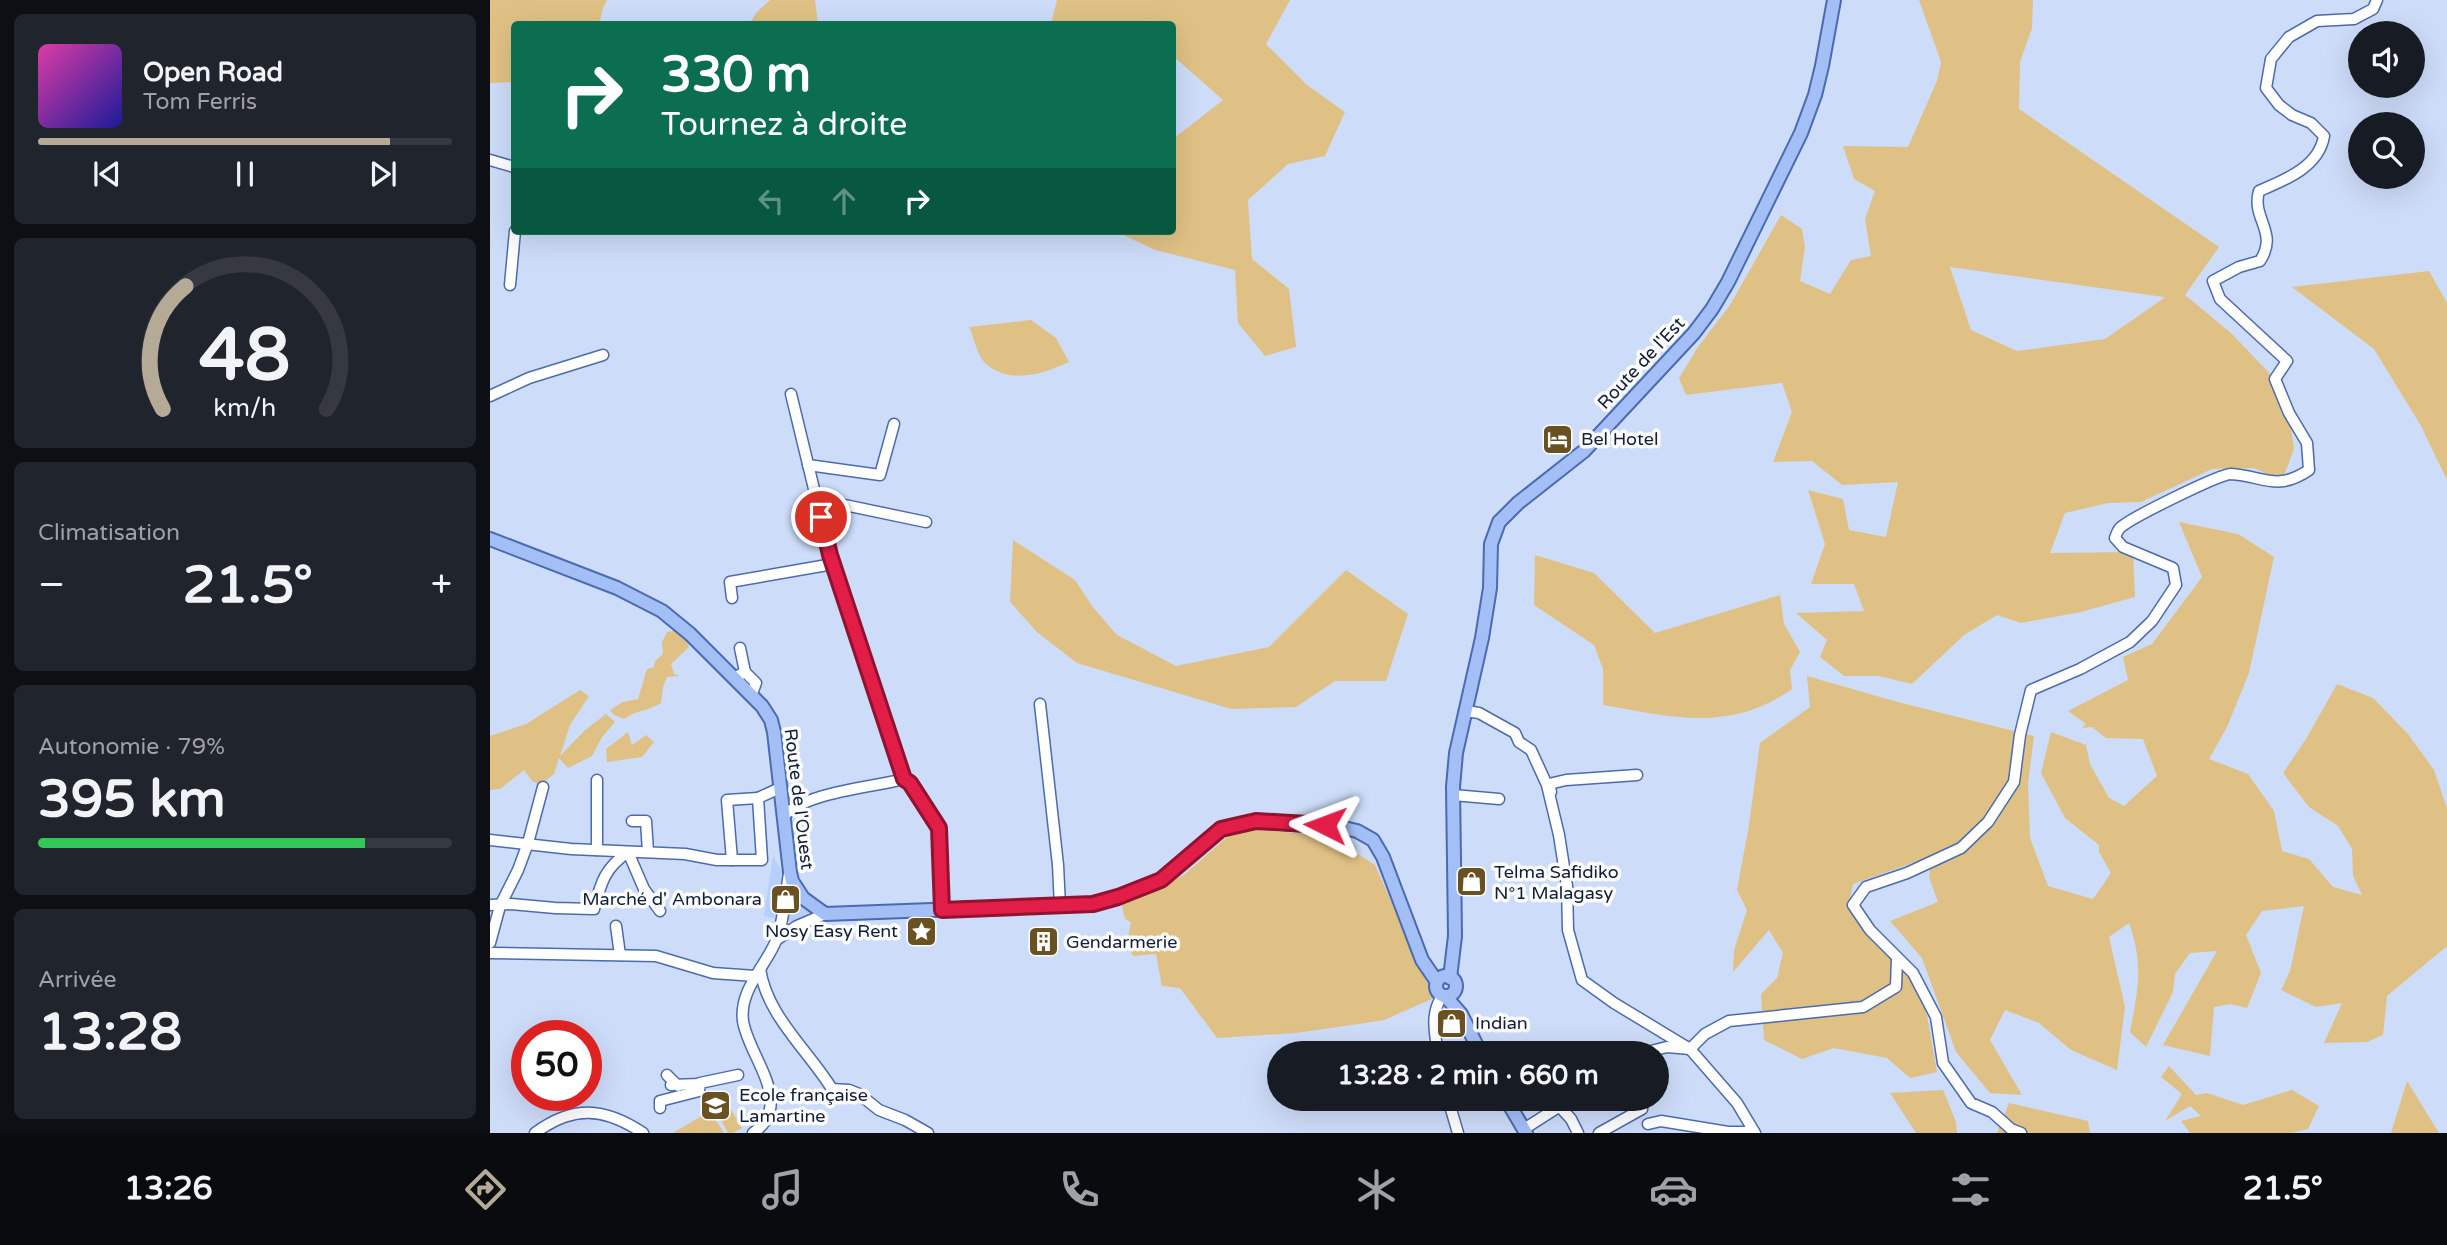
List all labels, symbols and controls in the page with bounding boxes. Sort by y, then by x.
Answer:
map controls [2348,21,2425,189]
button: sound [2348,21,2425,98]
text: 330 m [661,46,811,105]
icon: right [546,49,637,140]
text: Open Road [143,57,283,88]
text: Tom Ferris [143,88,257,116]
text: Tournez à droite [661,106,907,144]
button: search [2348,112,2425,189]
icon: previous [88,155,126,193]
icon: pause [226,155,264,193]
icon: next [364,155,402,193]
icon: left [752,182,790,220]
icon: ahead [825,182,863,220]
icon: right [898,182,936,220]
text: 48 [199,312,291,400]
street label: Route de l'Est [1593,312,1689,414]
text: km/h [214,392,276,422]
hotel icon: Bel Hotel [1541,422,1575,456]
place label: Bel Hotel [1581,428,1658,450]
pin [791,487,851,547]
icon: arrive [802,498,840,536]
text: Climatisation [38,519,180,547]
text: 21.5° [183,554,313,617]
text: − [38,562,65,608]
text: + [431,562,452,608]
street label: Route de l'Ouest [779,727,819,871]
text: Autonomie · 79% [38,733,225,761]
text: 395 km [38,768,226,831]
position arrow [1288,788,1362,862]
place label: Telma Safidiko N°1 Malagasy [1494,861,1619,904]
shop icon: Telma Safidiko N°1 Malagasy [1454,865,1488,899]
shop icon: Marché d' Ambonara [768,882,802,916]
place label: Marché d' Ambonara [582,888,762,910]
place icon: Nosy Easy Rent [904,914,938,948]
place label: Nosy Easy Rent [765,920,898,942]
building icon: Gendarmerie [1026,925,1060,959]
place label: Gendarmerie [1066,931,1177,953]
text: Arrivée [38,966,116,994]
text: 13:28 [38,1001,182,1064]
shop icon: Indian [1435,1006,1469,1040]
place label: Indian [1475,1012,1528,1034]
speed limit sign: 50 [511,1020,602,1111]
text: 13:28 · 2 min · 660 m [1337,1060,1599,1091]
place label: Ecole française Lamartine [739,1084,868,1127]
school or university icon: Ecole française Lamartine [699,1088,733,1122]
icon: directions [461,1165,510,1214]
icon: music [758,1165,807,1214]
icon: phone [1055,1165,1104,1214]
icon: climate [1352,1165,1401,1214]
icon: car [1649,1165,1698,1214]
icon: filters [1946,1165,1995,1214]
text: 13:26 [124,1170,213,1208]
text: 21.5° [2243,1170,2323,1208]

